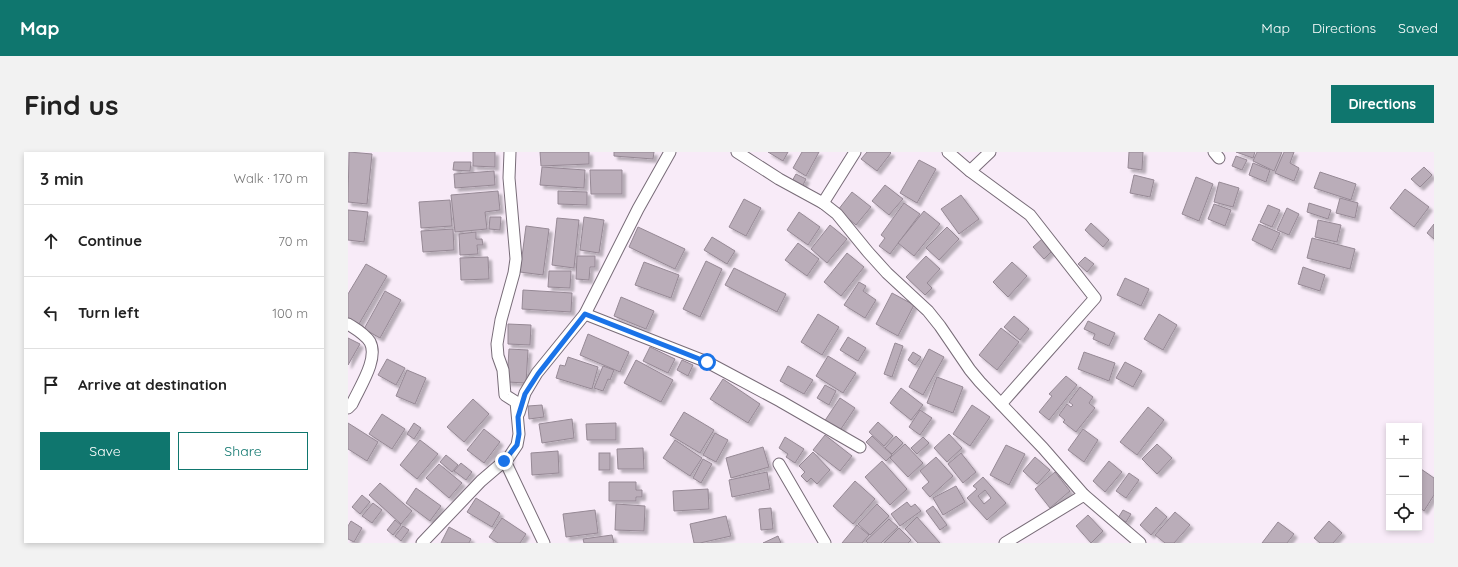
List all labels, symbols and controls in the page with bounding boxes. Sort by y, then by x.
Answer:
text: Map [20,16,59,40]
text: Map [1261,19,1290,37]
text: Directions [1312,19,1376,37]
text: Saved [1398,19,1438,37]
button: Directions [1331,85,1434,123]
text: Find us [24,87,118,122]
text: 3 min [40,168,84,189]
text: Walk · 170 m [233,170,308,186]
icon: ahead [40,230,62,252]
text: Continue [78,231,142,250]
text: 70 m [278,233,308,249]
icon: left [40,302,62,324]
text: Turn left [78,303,140,322]
text: 100 m [272,305,308,321]
route start [698,353,716,371]
icon: arrive [40,374,62,396]
text: Arrive at destination [78,375,227,394]
map controls [1386,423,1422,531]
button: + [1386,423,1422,459]
button: Save [40,432,170,470]
button: Share [178,432,308,470]
route end [495,452,513,470]
button: − [1386,459,1422,495]
button: locate [1386,495,1422,531]

